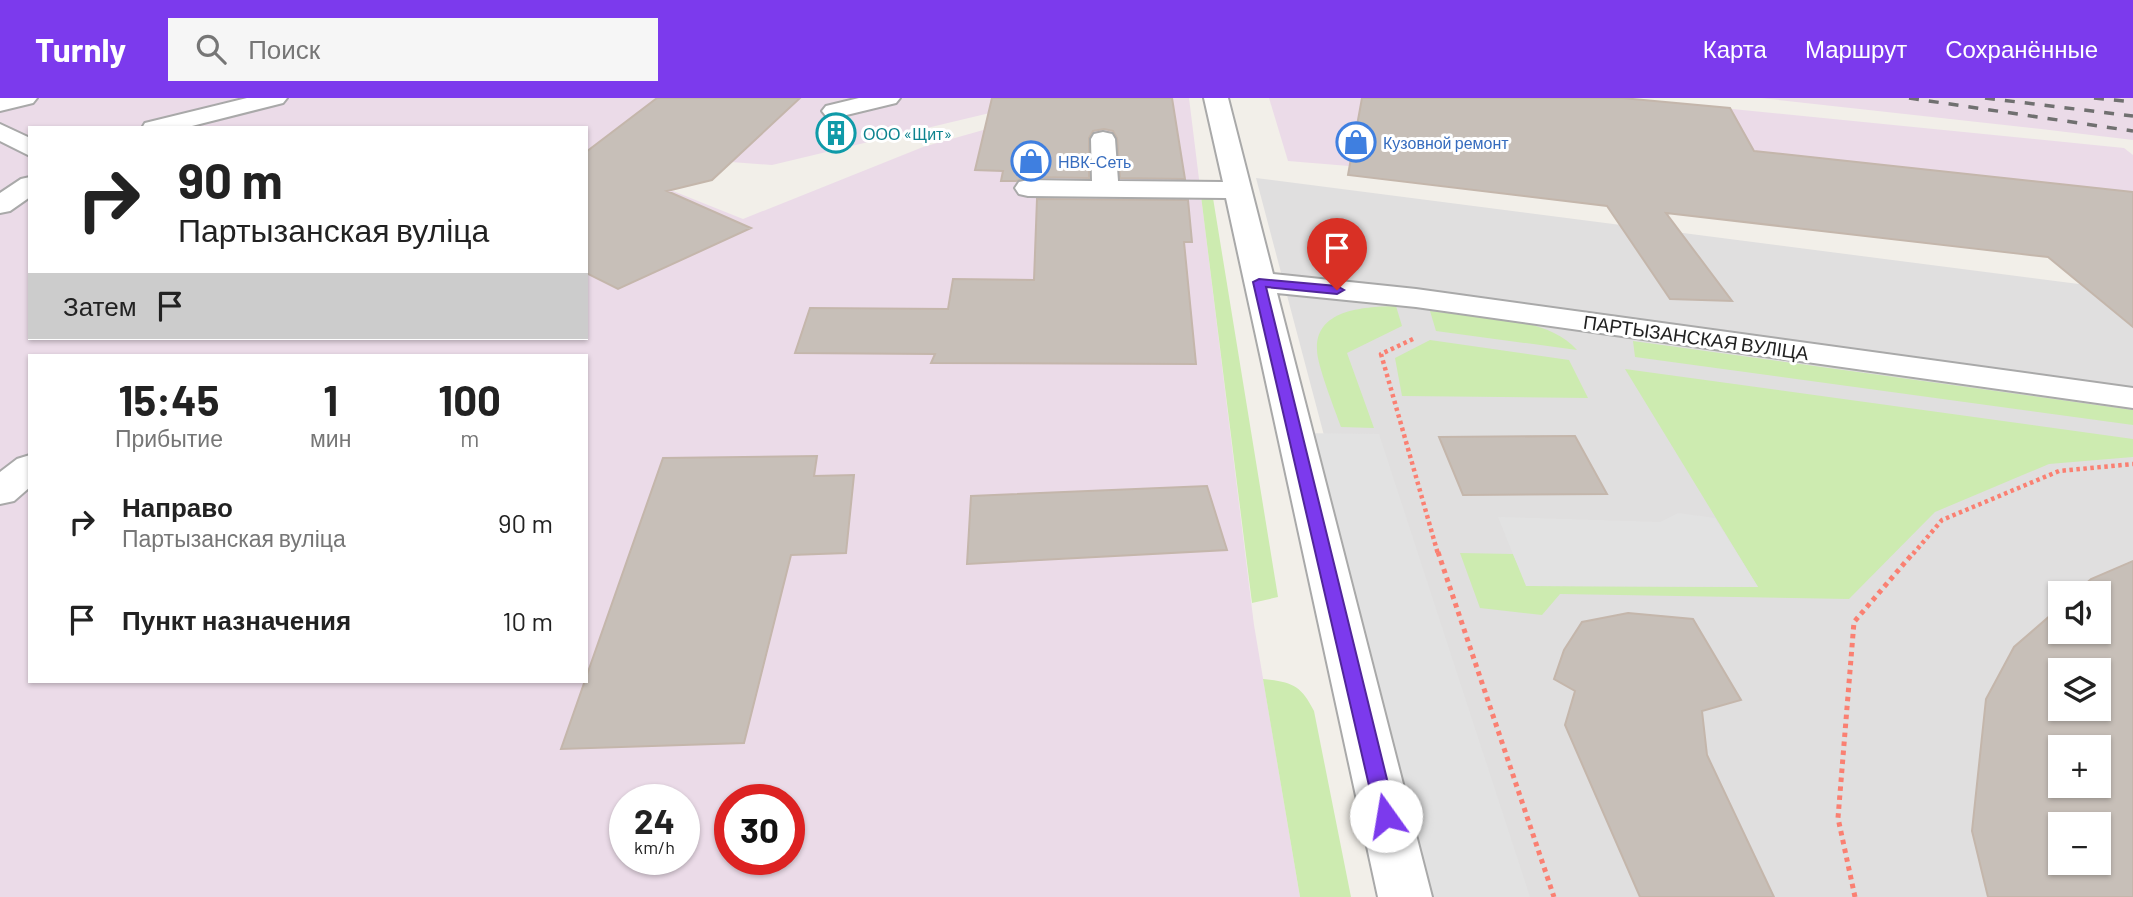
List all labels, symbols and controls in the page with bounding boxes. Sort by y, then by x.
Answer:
search box [168,18,658,81]
text: Turnly [35,29,126,69]
icon: search [192,30,230,68]
text: Поиск [248,33,320,64]
text: Карта [1703,34,1767,63]
text: Маршрут [1805,34,1907,63]
text: Сохранённые [1945,34,2098,63]
building icon: ООО «Щит» [815,112,857,154]
shop icon: Кузовной ремонт [1335,121,1377,163]
place label: ООО «Щит» [863,124,952,143]
place label: Кузовной ремонт [1383,133,1509,152]
shop icon: НВК-Сеть [1010,140,1052,182]
text: 90 m [178,150,283,209]
place label: НВК-Сеть [1058,152,1131,171]
icon: right [63,154,154,245]
text: Партызанская вуліца [178,210,489,248]
pin [1307,218,1367,290]
icon: arrive [1318,229,1356,267]
icon: arrive [151,287,189,325]
text: Затем [63,290,137,321]
street label: ПАРТЫЗАНСКАЯ ВУЛІЦА [1582,310,1811,364]
text: 15:45 [119,374,219,424]
text: 1 [323,374,338,424]
text: 100 [438,374,501,424]
text: Прибытие [115,424,223,452]
text: мин [310,424,351,452]
text: m [460,424,479,452]
text: Направо [122,491,233,522]
icon: right [63,503,101,541]
text: 90 m [498,507,553,538]
text: Партызанская вуліца [122,524,346,552]
map controls [2048,581,2111,875]
button: sound [2048,581,2111,644]
icon: arrive [63,601,101,639]
text: Пункт назначения [122,604,351,635]
text: 10 m [503,605,553,636]
button: layers [2048,658,2111,721]
button: + [2048,735,2111,798]
position arrow [1349,779,1423,853]
speed limit sign: 30 [714,784,805,875]
text: 24 [634,799,675,841]
button: − [2048,812,2111,875]
text: km/h [634,836,675,858]

